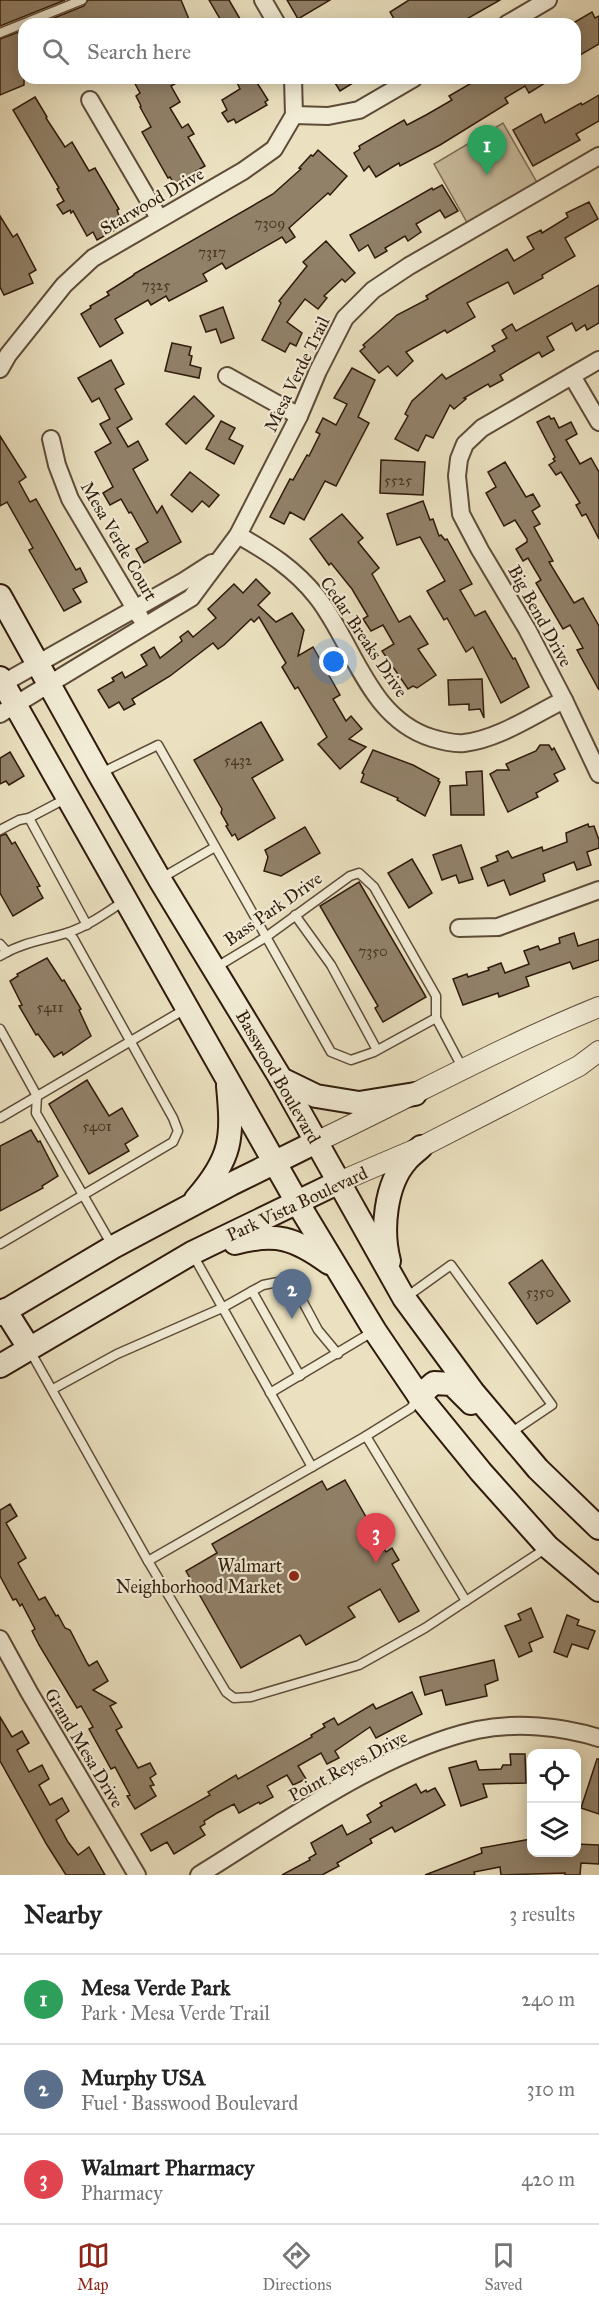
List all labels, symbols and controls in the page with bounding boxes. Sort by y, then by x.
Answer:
search box [18,18,581,84]
icon: search [39,35,72,68]
text: Search here [87,38,191,65]
pin: 1 [468,126,506,175]
street label: Starwood Drive [96,163,208,239]
house number: 7309 [255,214,285,232]
house number: 7317 [198,243,226,261]
house number: 7325 [142,276,170,294]
street label: Mesa Verde Trail [260,313,335,435]
house number: 5525 [384,471,412,489]
street label: Mesa Verde Court [76,478,162,605]
street label: Big Bend Drive [502,561,577,671]
street label: Cedar Breaks Drive [315,572,413,702]
your location [319,647,348,676]
house number: 5432 [224,751,253,769]
street label: Bass Park Drive [220,867,326,951]
house number: 7350 [358,942,388,960]
house number: 5411 [37,998,63,1016]
street label: Basswood Boulevard [231,1006,325,1148]
house number: 5401 [82,1117,112,1135]
street label: Park Vista Boulevard [223,1162,371,1246]
pin: 2 [272,1270,312,1319]
house number: 5350 [526,1283,554,1301]
pin: 3 [356,1514,395,1563]
place label: Walmart Neighborhood Market [116,1555,283,1599]
marker: Walmart Neighborhood Market [287,1569,301,1583]
street label: Grand Mesa Drive [40,1684,128,1812]
street label: Point Reyes Drive [285,1725,411,1807]
map controls [527,1749,581,1857]
button: locate [527,1749,581,1803]
button: layers [527,1803,581,1857]
text: Nearby [24,1898,102,1930]
text: 3 results [509,1902,575,1926]
text: Mesa Verde Park [81,1974,230,2001]
text: 1 [40,1987,47,2011]
text: 240 m [521,1987,575,2011]
text: Park · Mesa Verde Trail [81,2001,270,2025]
text: Murphy USA [81,2064,206,2091]
text: 2 [39,2077,48,2101]
text: 310 m [526,2077,575,2101]
text: Fuel · Basswood Boulevard [81,2091,298,2115]
text: Walmart Pharmacy [81,2154,254,2181]
text: 3 [40,2167,48,2191]
text: 420 m [521,2167,575,2191]
text: Pharmacy [81,2181,163,2205]
tab: Map [77,2239,110,2294]
tab: Directions [263,2239,331,2294]
tab: Saved [484,2239,522,2294]

